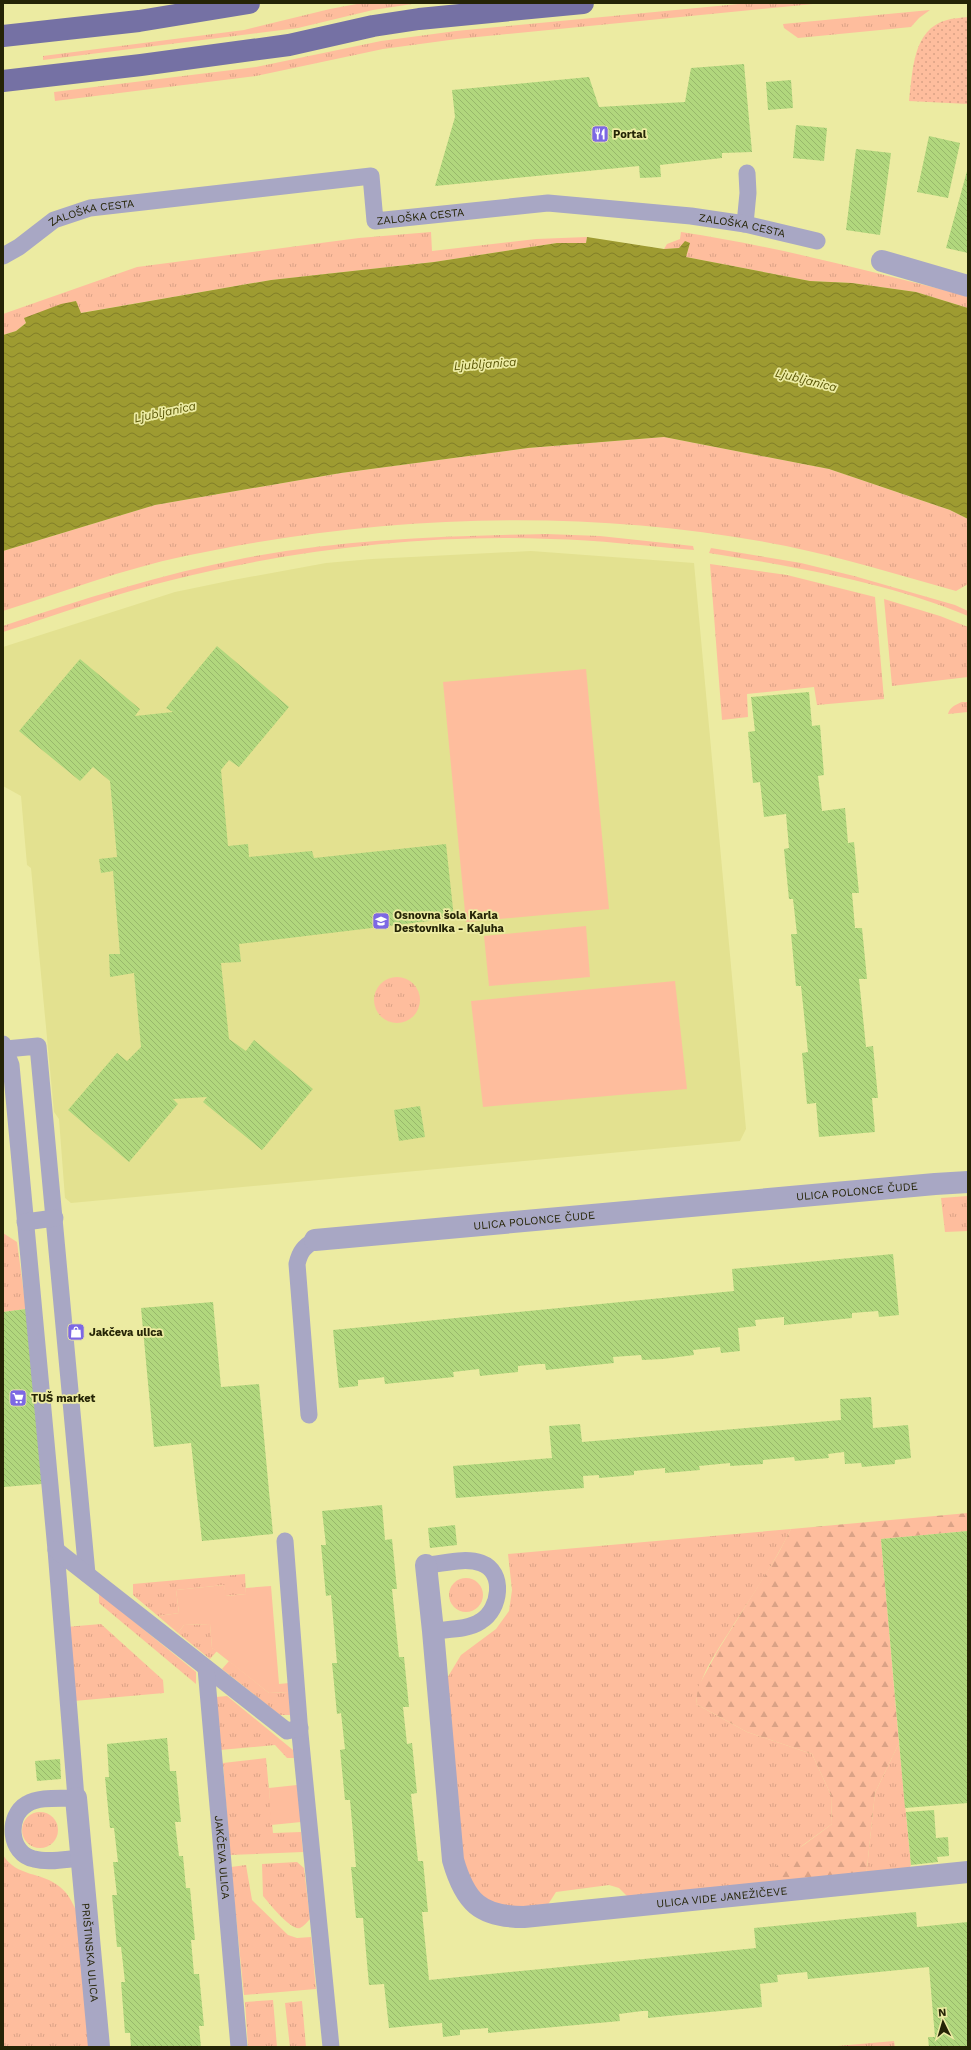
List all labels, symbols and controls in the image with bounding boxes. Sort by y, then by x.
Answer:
restaurant icon: Portal [590,124,610,144]
place label: Portal [613,128,647,141]
street label: ZALOŠKA CESTA [46,197,135,229]
street label: ZALOŠKA CESTA [376,205,465,227]
street label: ZALOŠKA CESTA [698,211,787,240]
water label: Ljubljanica [453,355,517,373]
water label: Ljubljanica [774,366,839,395]
water label: Ljubljanica [133,398,198,425]
place label: Osnovna šola Karla Destovnika - Kajuha [394,909,505,935]
school or university icon: Osnovna šola Karla Destovnika - Kajuha [371,911,391,931]
street label: ULICA POLONCE ČUDE [795,1179,918,1203]
street label: ULICA POLONCE ČUDE [473,1208,595,1232]
shop icon: Jakčeva ulica [66,1322,86,1342]
place label: Jakčeva ulica [89,1326,163,1339]
supermarket icon: TUŠ market [8,1388,28,1408]
place label: TUŠ market [31,1391,96,1405]
street label: JAKČEVA ULICA [212,1815,233,1900]
street label: ULICA VIDE JANEŽIČEVE [656,1884,788,1910]
street label: PRIŠTINSKA ULICA [79,1902,101,2002]
north arrow [923,2002,963,2042]
text: N [938,2006,947,2019]

